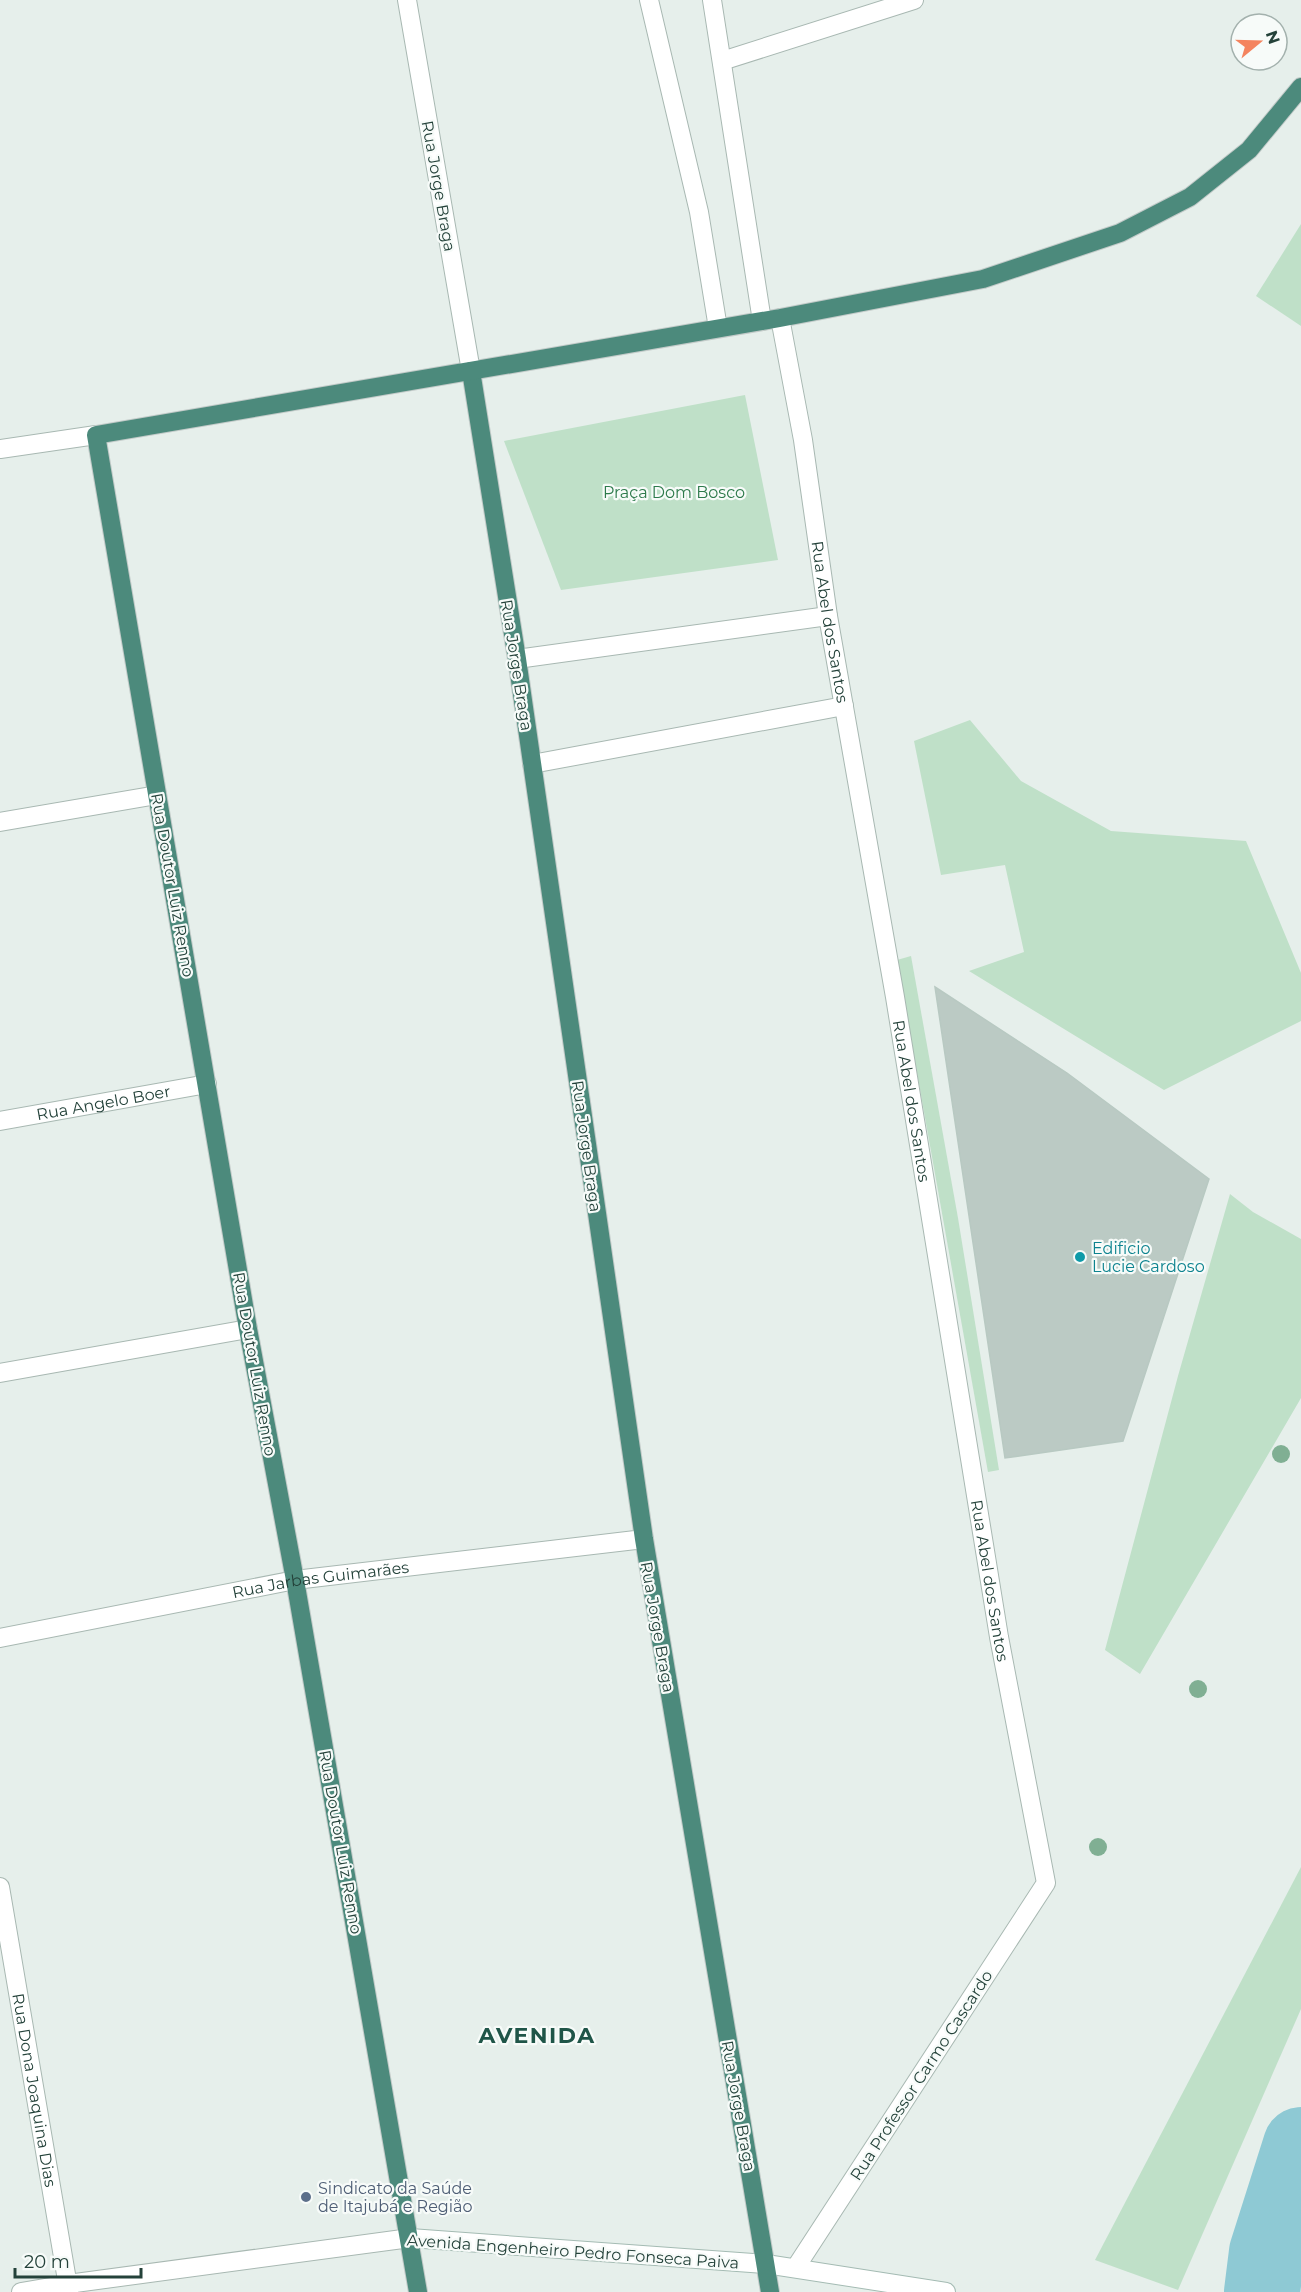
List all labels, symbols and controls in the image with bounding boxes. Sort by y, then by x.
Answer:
north arrow [1229,12,1289,72]
text: N [1262,28,1284,46]
street label: Rua Jorge Braga [418,119,459,253]
park label: Praça Dom Bosco [603,483,745,502]
street label: Rua Abel dos Santos [807,540,852,704]
street label: Rua Jorge Braga [497,598,536,732]
street label: Rua Doutor Luiz Renno [147,792,198,979]
street label: Rua Abel dos Santos [889,1019,934,1183]
street label: Rua Jorge Braga [568,1079,605,1213]
street label: Rua Angelo Boer [35,1082,172,1124]
place label: Edificio Lucie Cardoso [1092,1239,1205,1276]
marker: Edificio Lucie Cardoso [1073,1250,1087,1264]
street label: Rua Doutor Luiz Renno [229,1271,280,1458]
street label: Rua Abel dos Santos [967,1498,1013,1663]
street label: Rua Jarbas Guimarães [230,1558,410,1602]
street label: Rua Jorge Braga [637,1560,678,1694]
street label: Rua Doutor Luiz Renno [315,1749,366,1936]
street label: Rua Professor Carmo Cascardo [846,1967,997,2184]
street label: Rua Dona Joaquina Dias [8,1992,60,2189]
district label: AVENIDA [477,2022,596,2049]
street label: Rua Jorge Braga [718,2039,759,2173]
place label: Sindicato da Saúde de Itajubá e Região [318,2179,473,2216]
marker: Sindicato da Saúde de Itajubá e Região [299,2190,313,2204]
street label: Avenida Engenheiro Pedro Fonseca Paiva [406,2230,740,2273]
scale bar [15,2241,141,2279]
text: 20 m [24,2251,70,2273]

